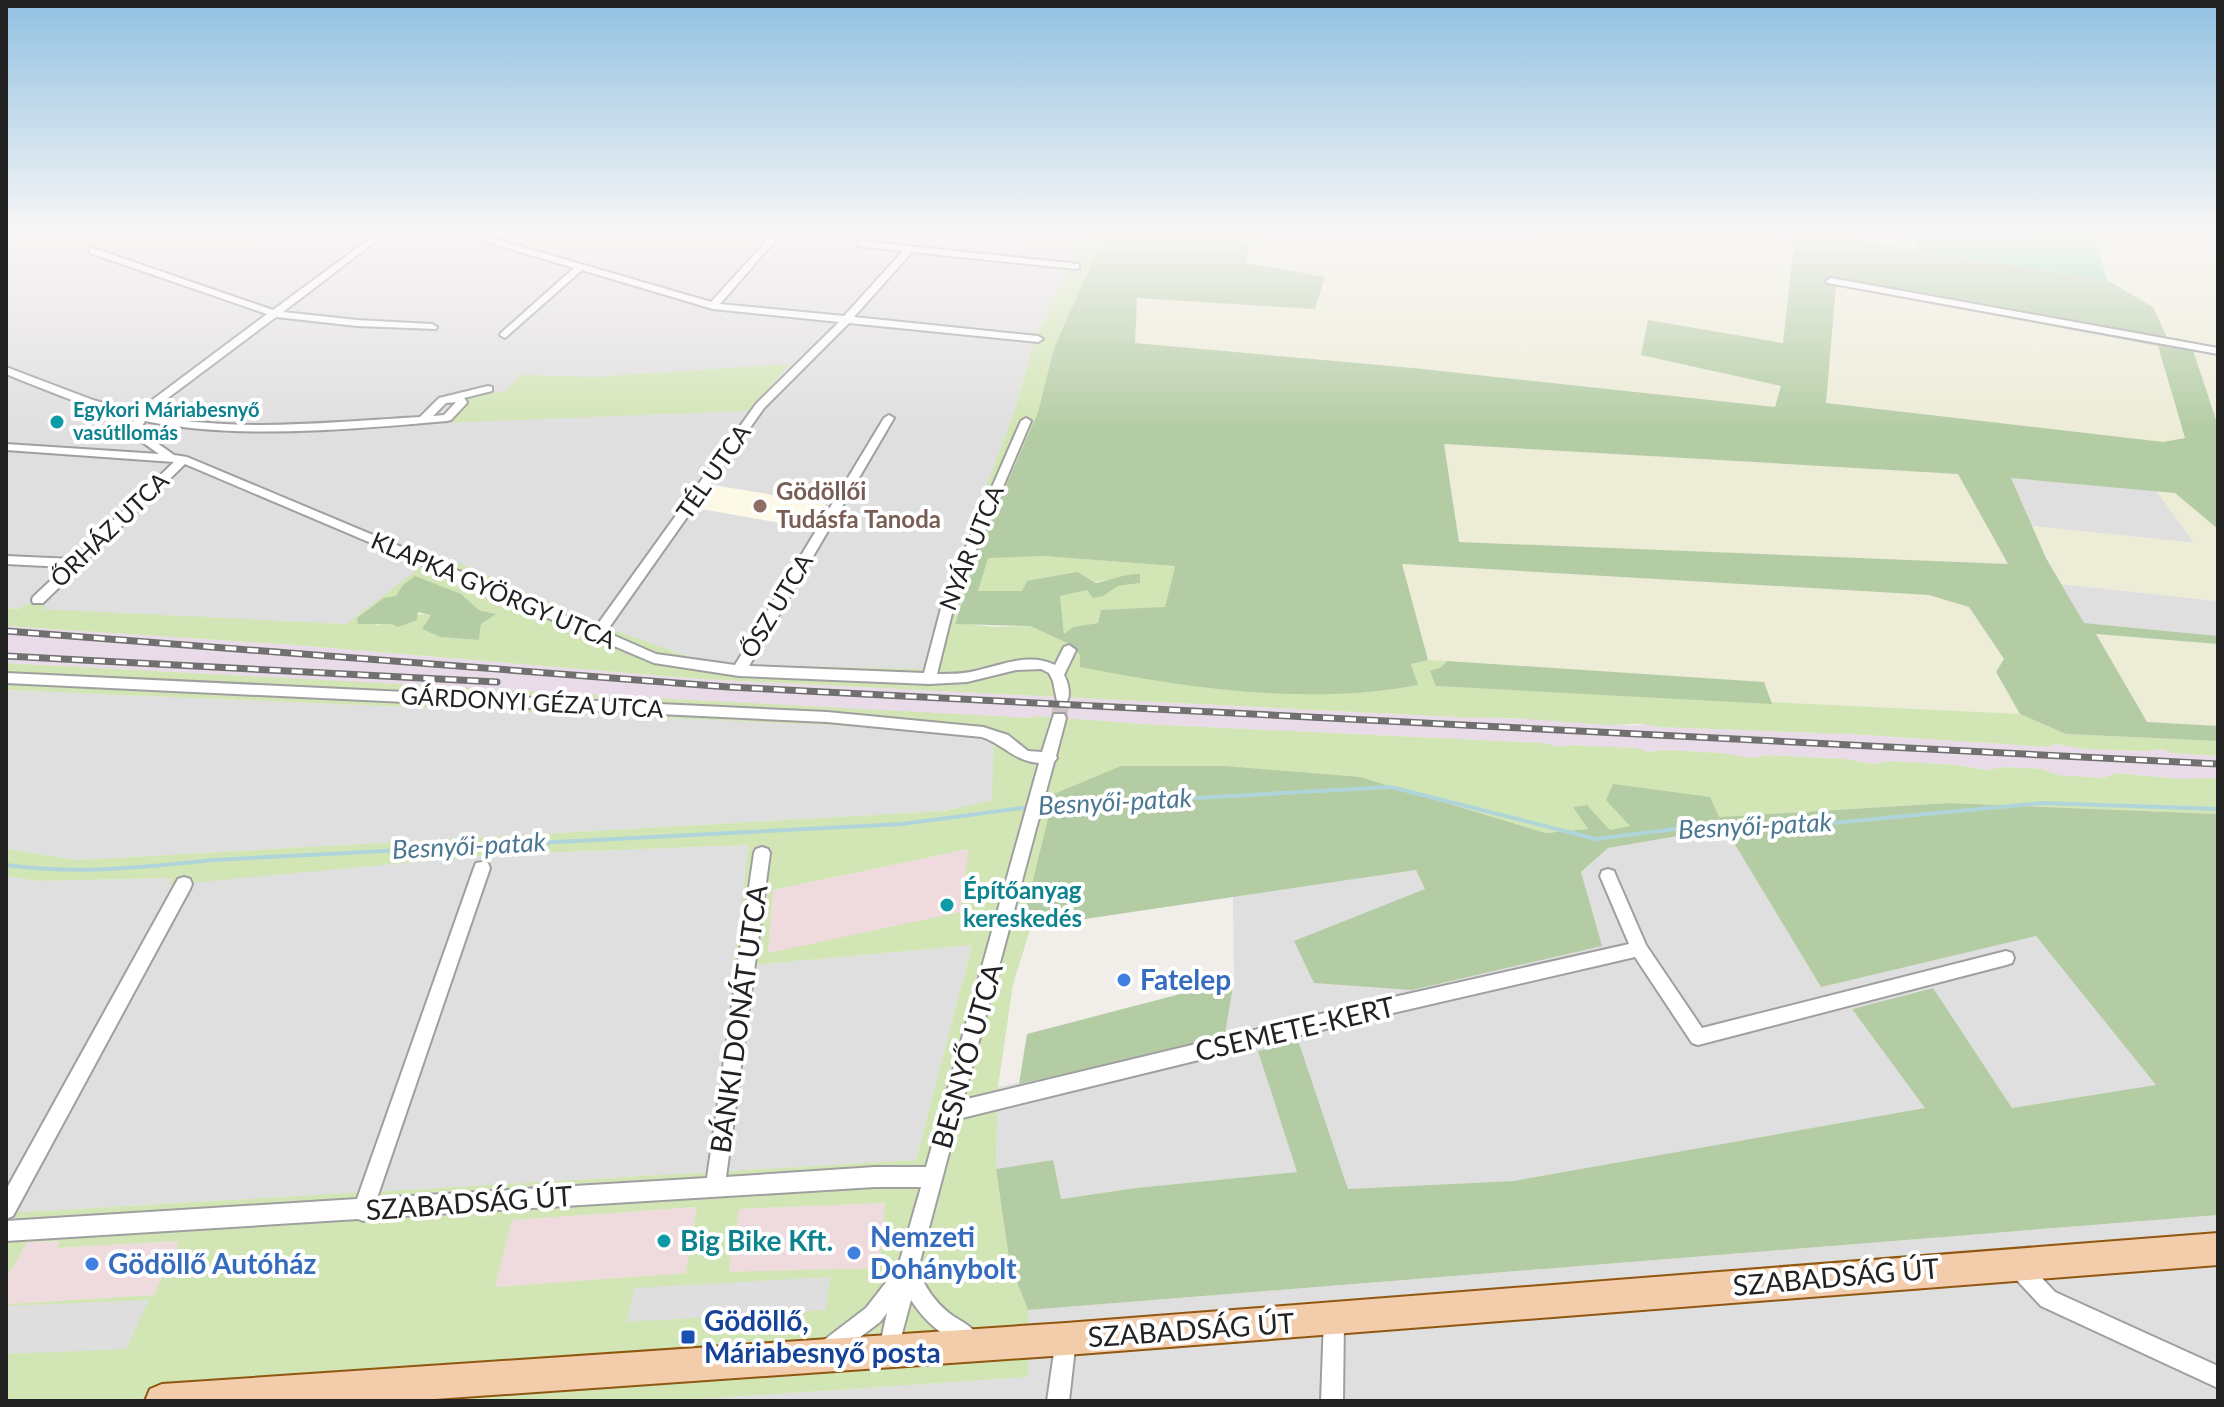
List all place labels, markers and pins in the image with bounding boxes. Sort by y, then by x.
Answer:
place label: Egykori Máriabesnyő vasútllomás [73,397,259,444]
marker: Egykori Máriabesnyő vasútllomás [48,413,66,431]
place label: Gödöllői Tudásfa Tanoda [776,476,941,533]
marker: Gödöllői Tudásfa Tanoda [751,497,769,515]
place label: Építőanyag kereskedés [963,875,1082,932]
marker: Építőanyag kereskedés [938,896,956,914]
place label: Fatelep [1140,962,1231,996]
marker: Fatelep [1115,971,1133,989]
place label: Nemzeti Dohánybolt [870,1219,1017,1285]
place label: Big Bike Kft. [680,1223,833,1257]
marker: Big Bike Kft. [655,1232,673,1250]
marker: Nemzeti Dohánybolt [845,1244,863,1262]
place label: Gödöllő Autóház [108,1246,316,1280]
marker: Gödöllő Autóház [83,1255,101,1273]
place label: Gödöllő, Máriabesnyő posta [704,1303,941,1369]
marker: Gödöllő, Máriabesnyő posta [679,1328,697,1346]

